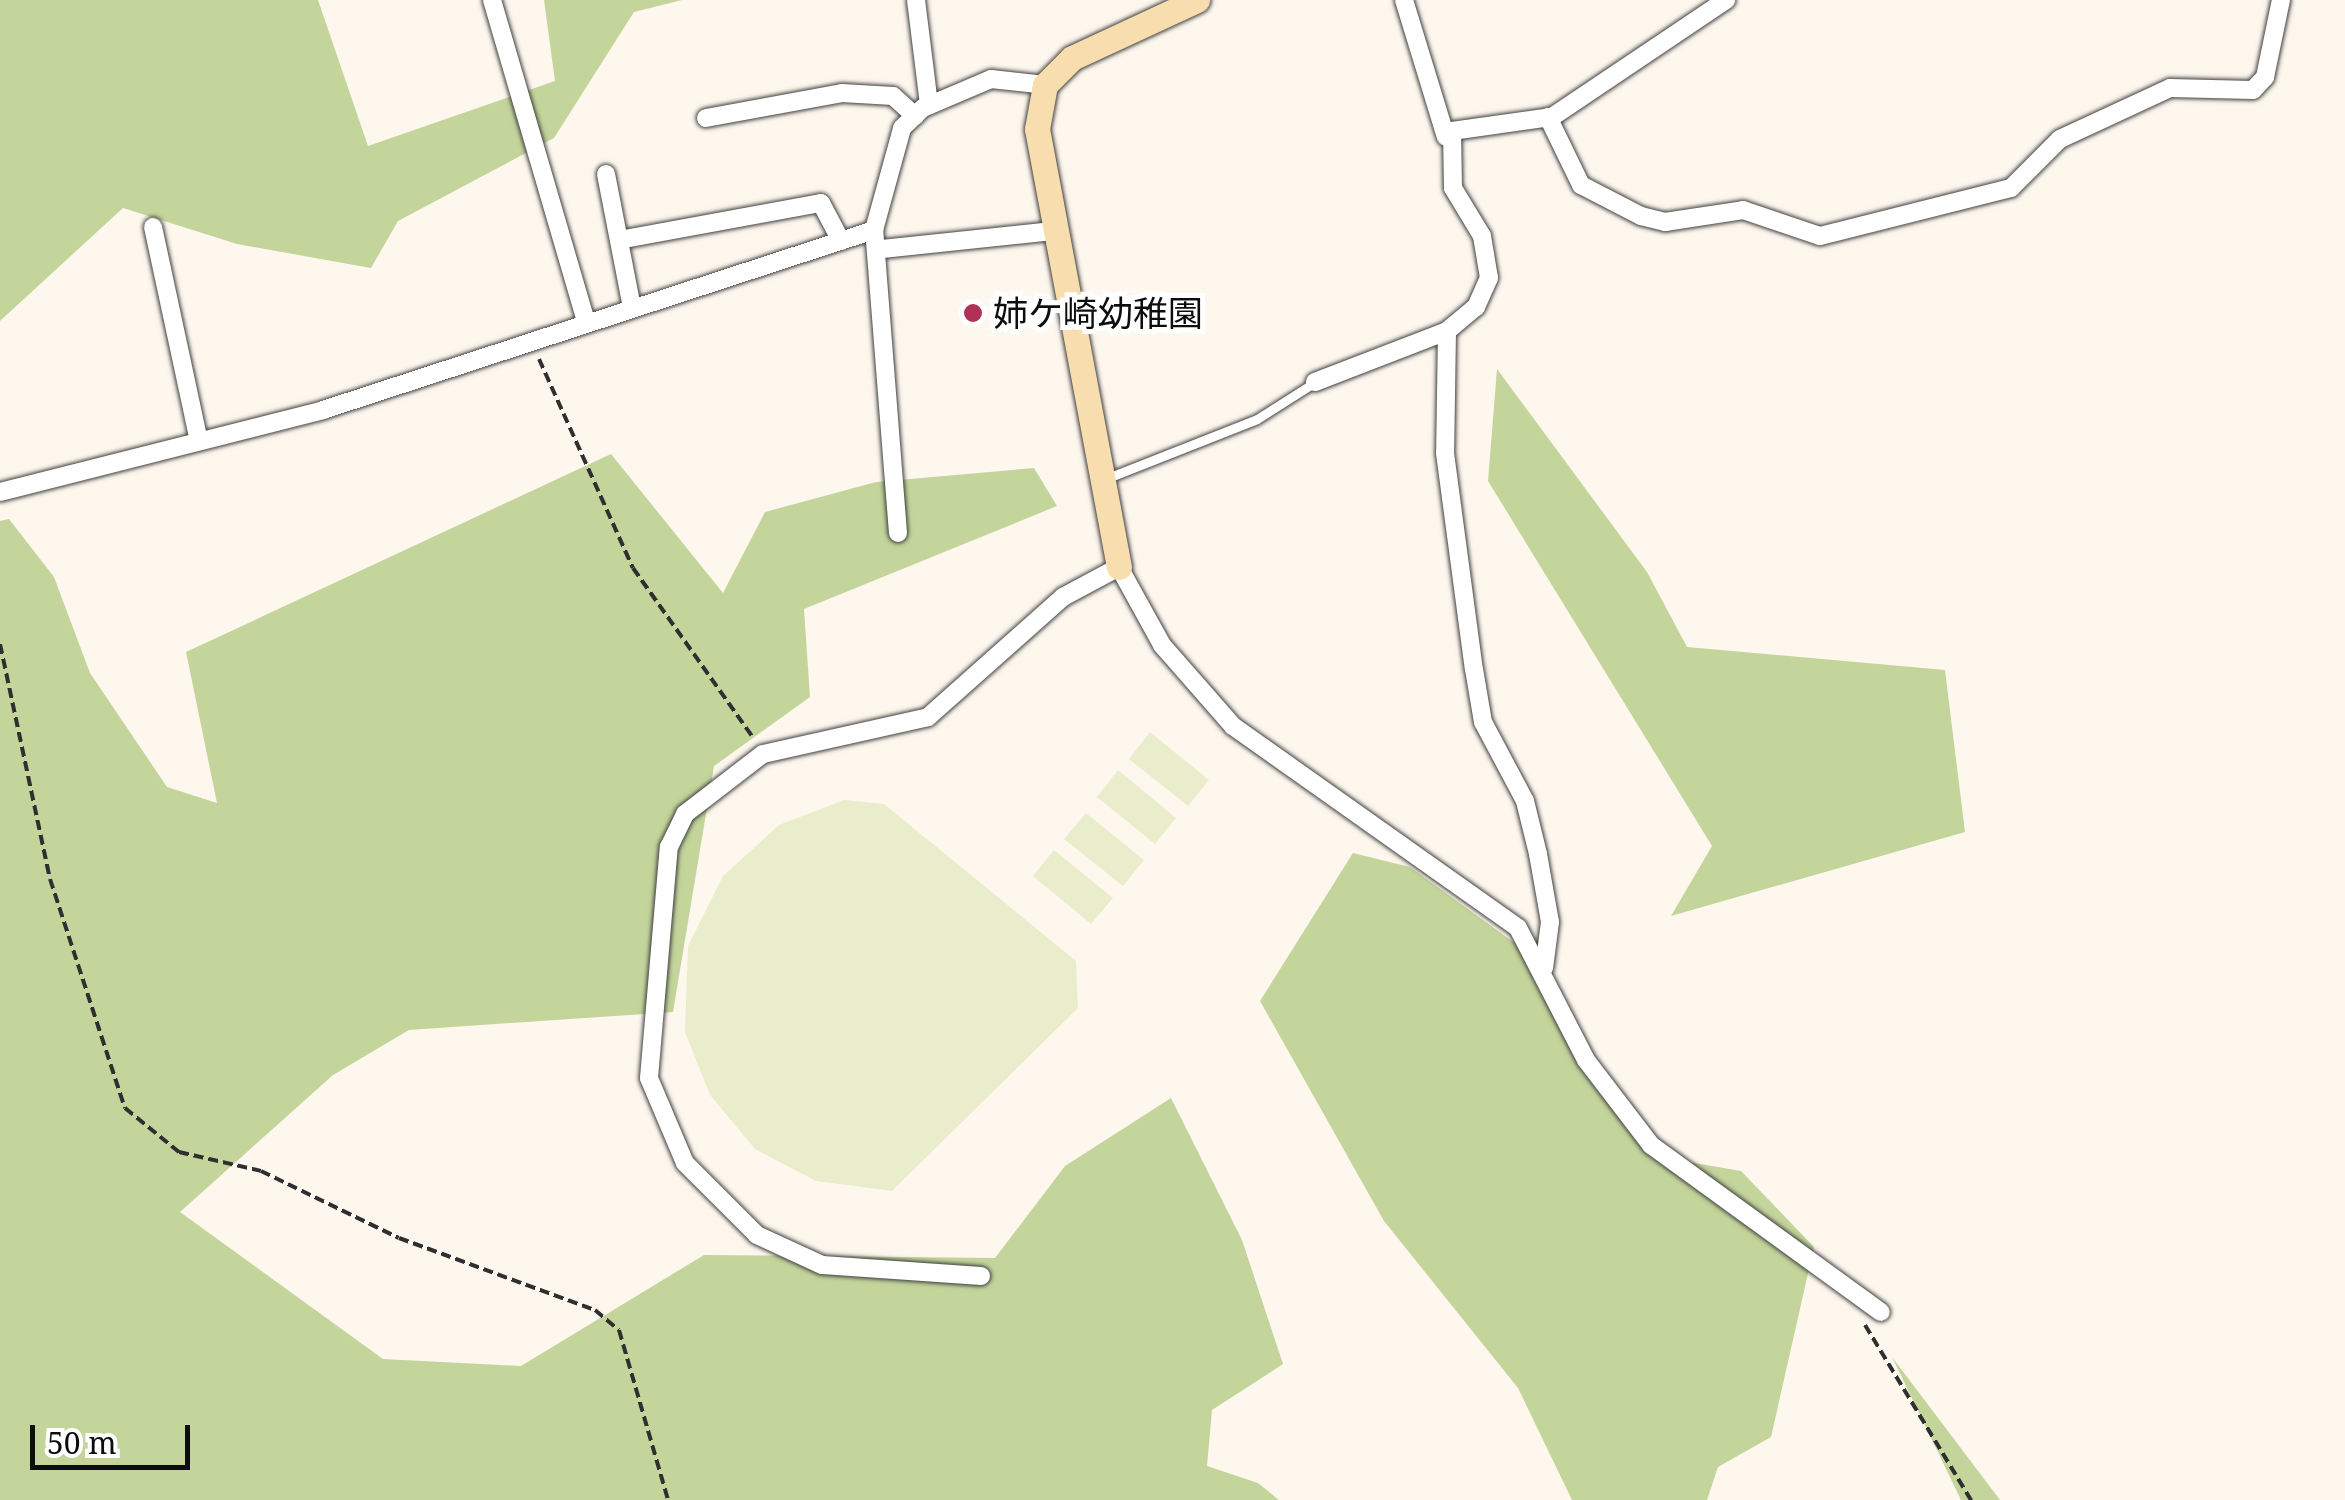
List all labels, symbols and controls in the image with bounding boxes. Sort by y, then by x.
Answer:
place label: 姉ケ崎幼稚園 [993,292,1203,334]
marker: 姉ケ崎幼稚園 [962,302,984,324]
scale bar [35,1405,195,1467]
text: 50 m [47,1422,117,1463]

